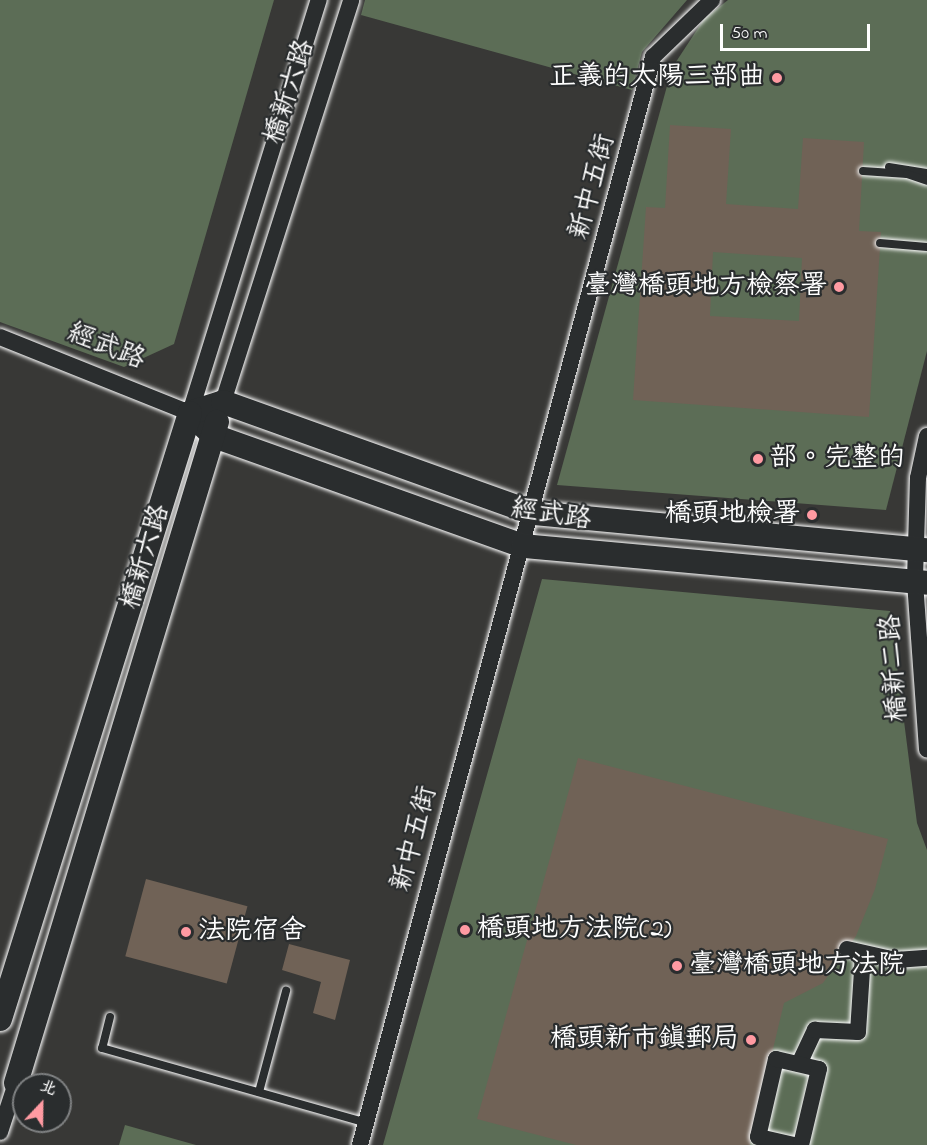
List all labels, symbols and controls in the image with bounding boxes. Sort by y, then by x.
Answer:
scale bar [723,12,873,50]
text: 50 m [731,21,768,47]
street label: 橋新六路 [258,36,322,148]
place label: 正義的太陽三部曲 [549,62,765,94]
marker: 正義的太陽三部曲 [770,71,784,85]
street label: 新中五街 [563,131,623,243]
place label: 臺灣橋頭地方檢察署 [584,271,827,303]
marker: 臺灣橋頭地方檢察署 [832,280,846,294]
street label: 經武路 [62,317,150,377]
place label: 部。完整的 [770,443,905,475]
marker: 部。完整的 [751,452,765,466]
street label: 經武路 [508,493,594,537]
place label: 橋頭地檢署 [665,499,800,531]
street label: 橋新六路 [115,501,177,613]
marker: 橋頭地檢署 [805,508,819,522]
street label: 橋新二路 [875,613,915,723]
street label: 新中五街 [385,783,445,895]
place label: 橋頭地方法院(2) [477,914,672,946]
place label: 法院宿舍 [198,916,306,948]
marker: 橋頭地方法院(2) [458,923,472,937]
marker: 法院宿舍 [179,925,193,939]
place label: 臺灣橋頭地方法院 [689,950,905,982]
marker: 臺灣橋頭地方法院 [670,959,684,973]
place label: 橋頭新市鎮郵局 [550,1024,739,1056]
marker: 橋頭新市鎮郵局 [744,1033,758,1047]
north arrow [12,1073,72,1133]
text: 北 [36,1074,60,1102]

